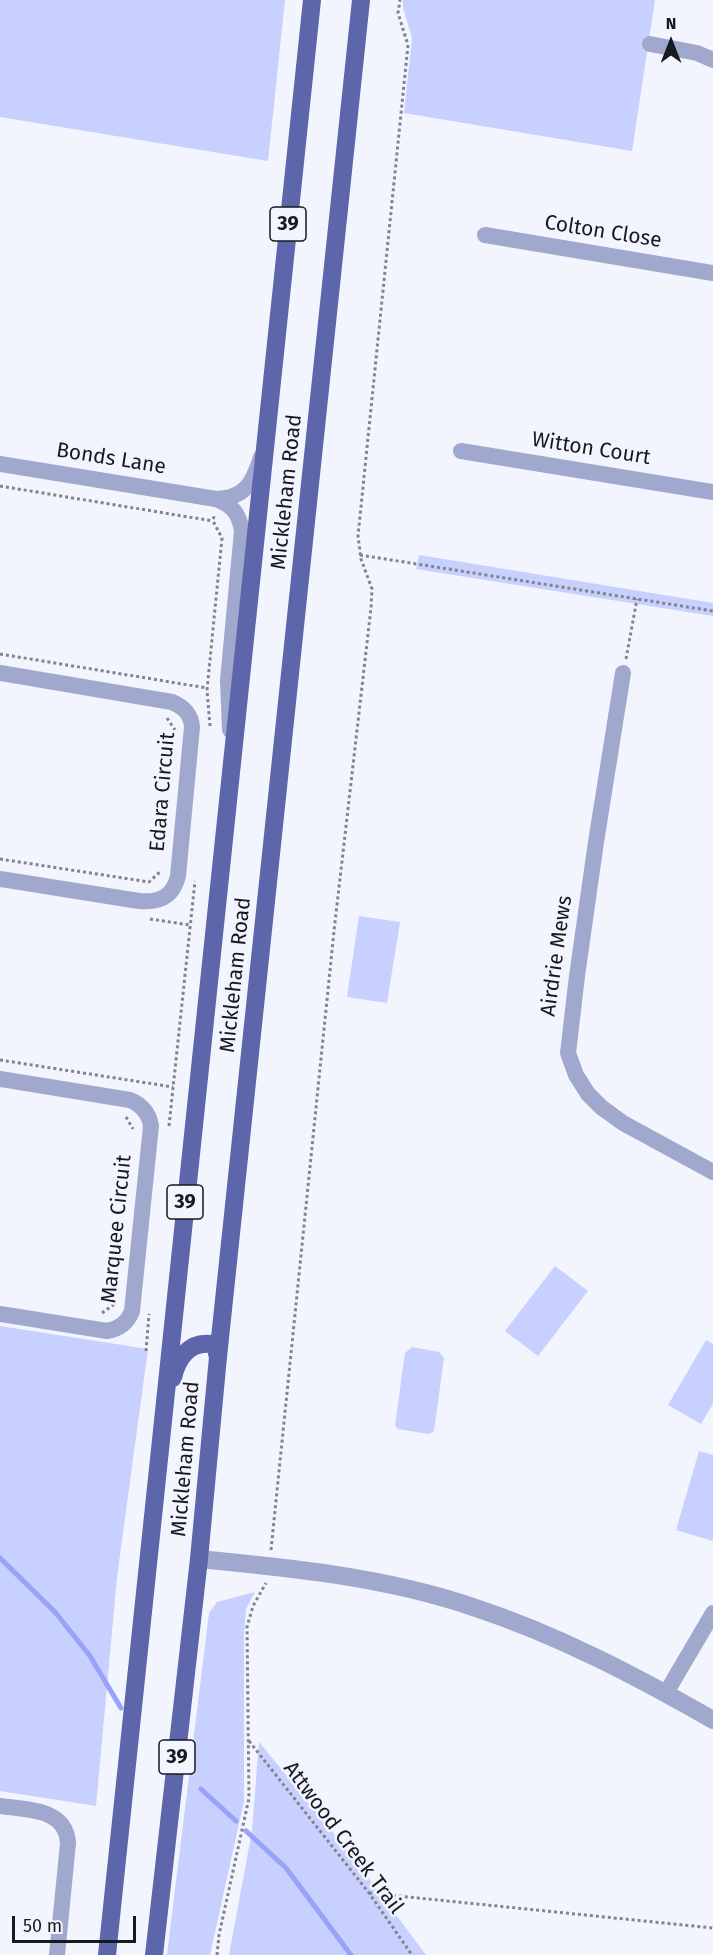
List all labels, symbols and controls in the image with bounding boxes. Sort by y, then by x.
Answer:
north arrow [641,12,701,72]
text: N [666,14,676,33]
road number: 39 [270,207,306,241]
street label: Colton Close [543,210,663,254]
street label: Mickleham Road [266,413,308,571]
street label: Witton Court [530,427,652,471]
street label: Bonds Lane [54,438,168,480]
street label: Edara Circuit [145,731,181,853]
street label: Airdrie Mews [536,894,578,1018]
street label: Mickleham Road [215,896,257,1054]
street label: Marquee Circuit [97,1153,137,1305]
road number: 39 [167,1185,203,1219]
street label: Mickleham Road [167,1380,205,1538]
road number: 39 [159,1740,195,1774]
street label: Attwood Creek Trail [278,1757,408,1919]
scale bar [15,1904,140,1942]
text: 50 m [23,1915,62,1937]

